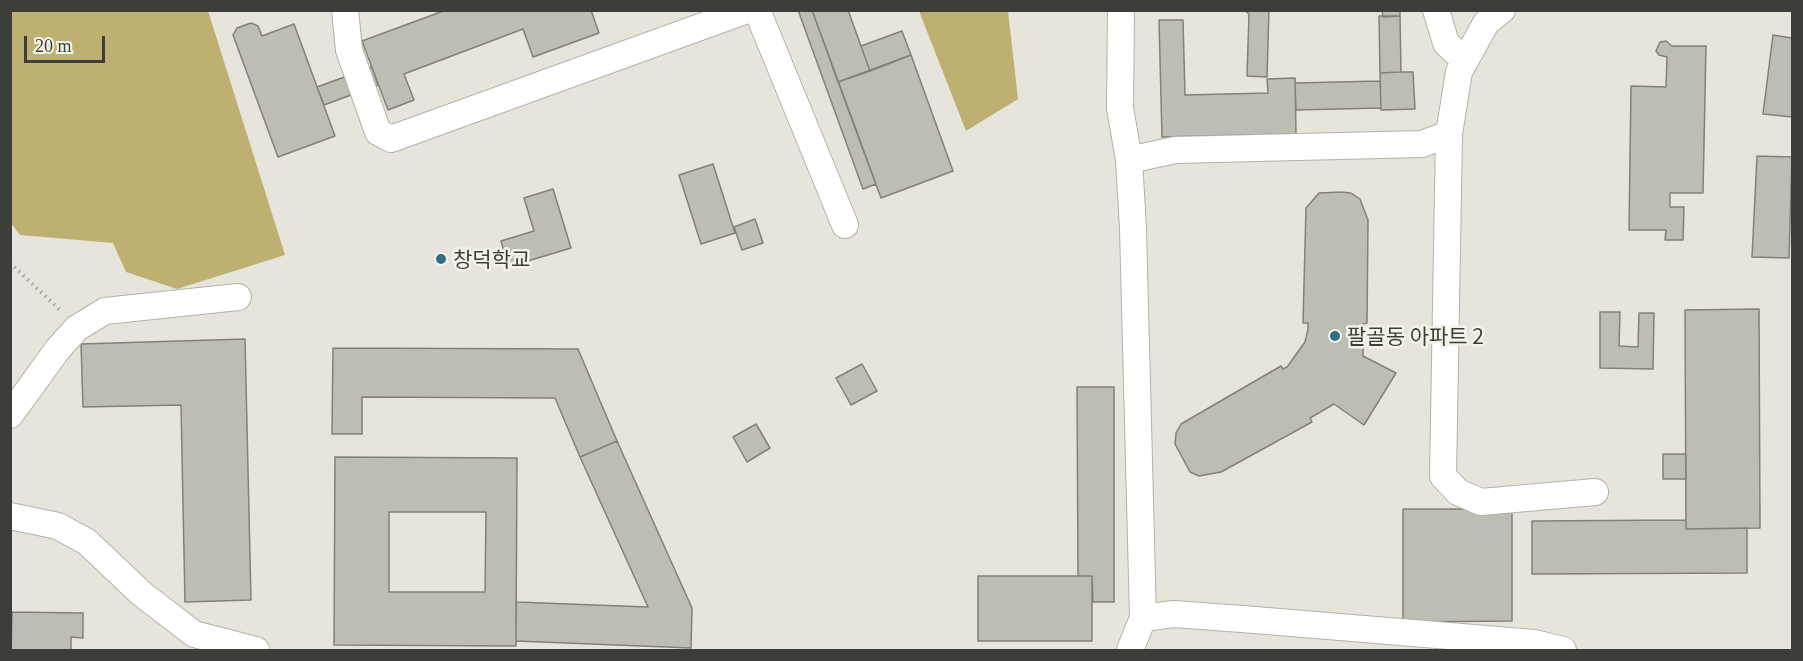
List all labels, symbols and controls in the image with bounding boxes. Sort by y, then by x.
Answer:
scale bar [27,24,108,62]
text: 20 m [35,36,72,56]
place label: 창덕학교 [453,246,530,272]
marker: 창덕학교 [434,252,448,266]
place label: 팔골동 아파트 2 [1347,323,1484,349]
marker: 팔골동 아파트 2 [1328,329,1342,343]

